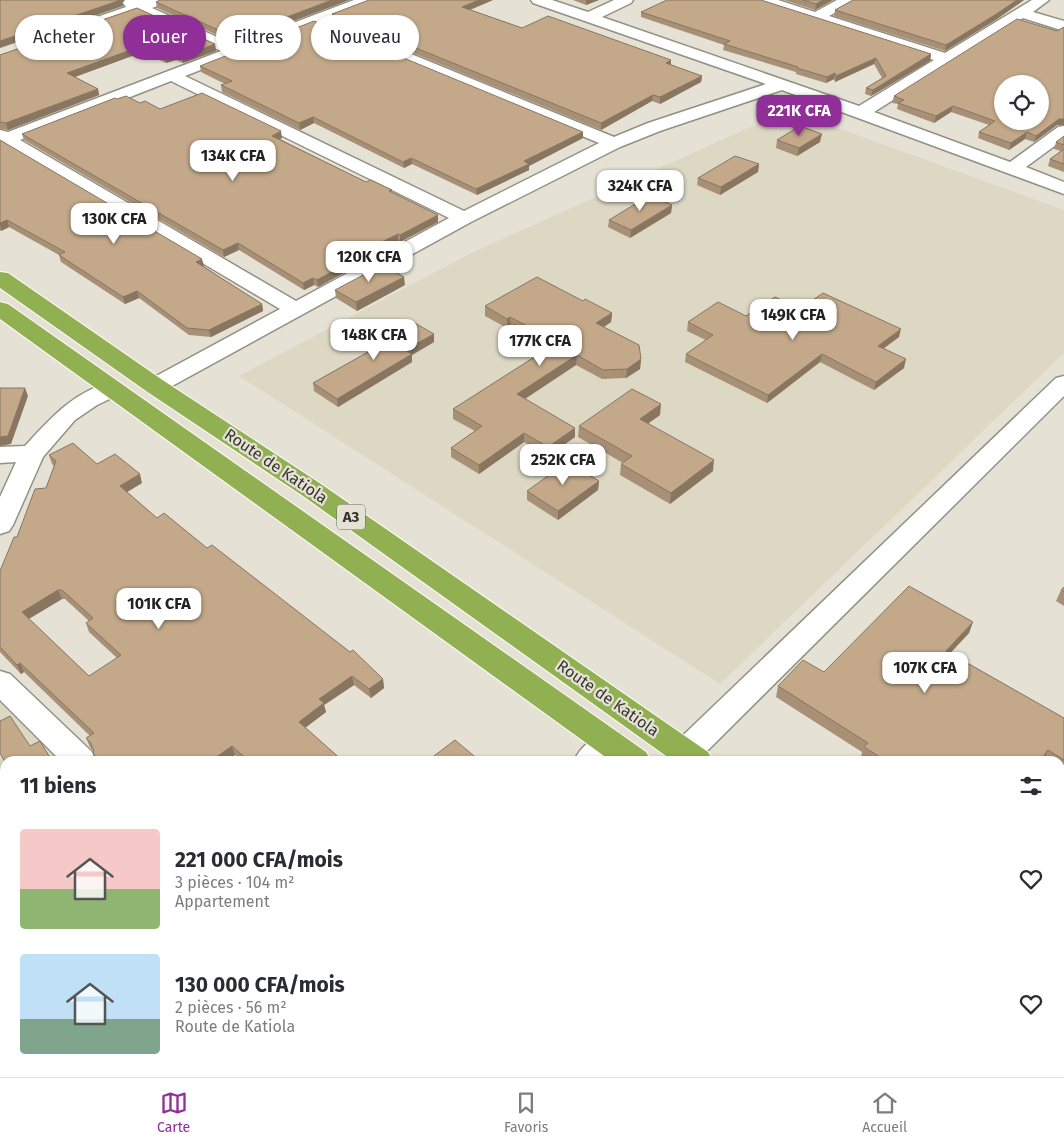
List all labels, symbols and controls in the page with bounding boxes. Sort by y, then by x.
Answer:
chip: Acheter [15,15,113,60]
chip: Louer [123,15,206,60]
chip: Filtres [216,15,301,60]
chip: Nouveau [311,15,419,60]
map controls [994,75,1049,130]
button: locate [994,75,1049,130]
pin: 221K CFA [747,94,851,137]
text: 221K CFA [767,101,831,120]
pin: 134K CFA [181,140,285,182]
text: 134K CFA [201,146,265,165]
pin: 324K CFA [588,170,692,212]
text: 324K CFA [608,176,672,195]
pin: 130K CFA [62,202,166,245]
text: 130K CFA [82,209,146,228]
pin: 120K CFA [317,240,421,283]
text: 120K CFA [337,247,401,266]
pin: 149K CFA [741,298,845,341]
text: 149K CFA [761,305,825,324]
pin: 148K CFA [322,318,426,361]
pin: 177K CFA [488,324,592,367]
text: 148K CFA [341,325,407,344]
text: 177K CFA [509,331,571,350]
street label: Route de Katiola [221,425,331,507]
pin: 252K CFA [511,444,615,486]
text: 252K CFA [531,450,595,469]
road number: A3 [337,504,365,530]
pin: 101K CFA [107,588,211,630]
text: 101K CFA [127,594,191,613]
pin: 107K CFA [873,652,977,694]
street label: Route de Katiola [553,656,663,740]
text: 107K CFA [893,658,957,677]
icon: filters [1017,772,1045,800]
text: 11 biens [20,773,96,799]
text: 221 000 CFA/mois [175,847,343,873]
icon: home [60,849,120,909]
icon: heart [1017,865,1045,893]
text: 3 pièces · 104 m² [175,873,294,892]
text: Appartement [175,892,270,911]
text: 130 000 CFA/mois [175,972,345,998]
icon: home [60,974,120,1034]
icon: heart [1017,990,1045,1018]
text: 2 pièces · 56 m² [175,998,287,1017]
text: Route de Katiola [175,1017,295,1036]
tab: Carte [157,1089,190,1136]
tab: Favoris [504,1089,548,1136]
tab: Accueil [862,1089,907,1136]

